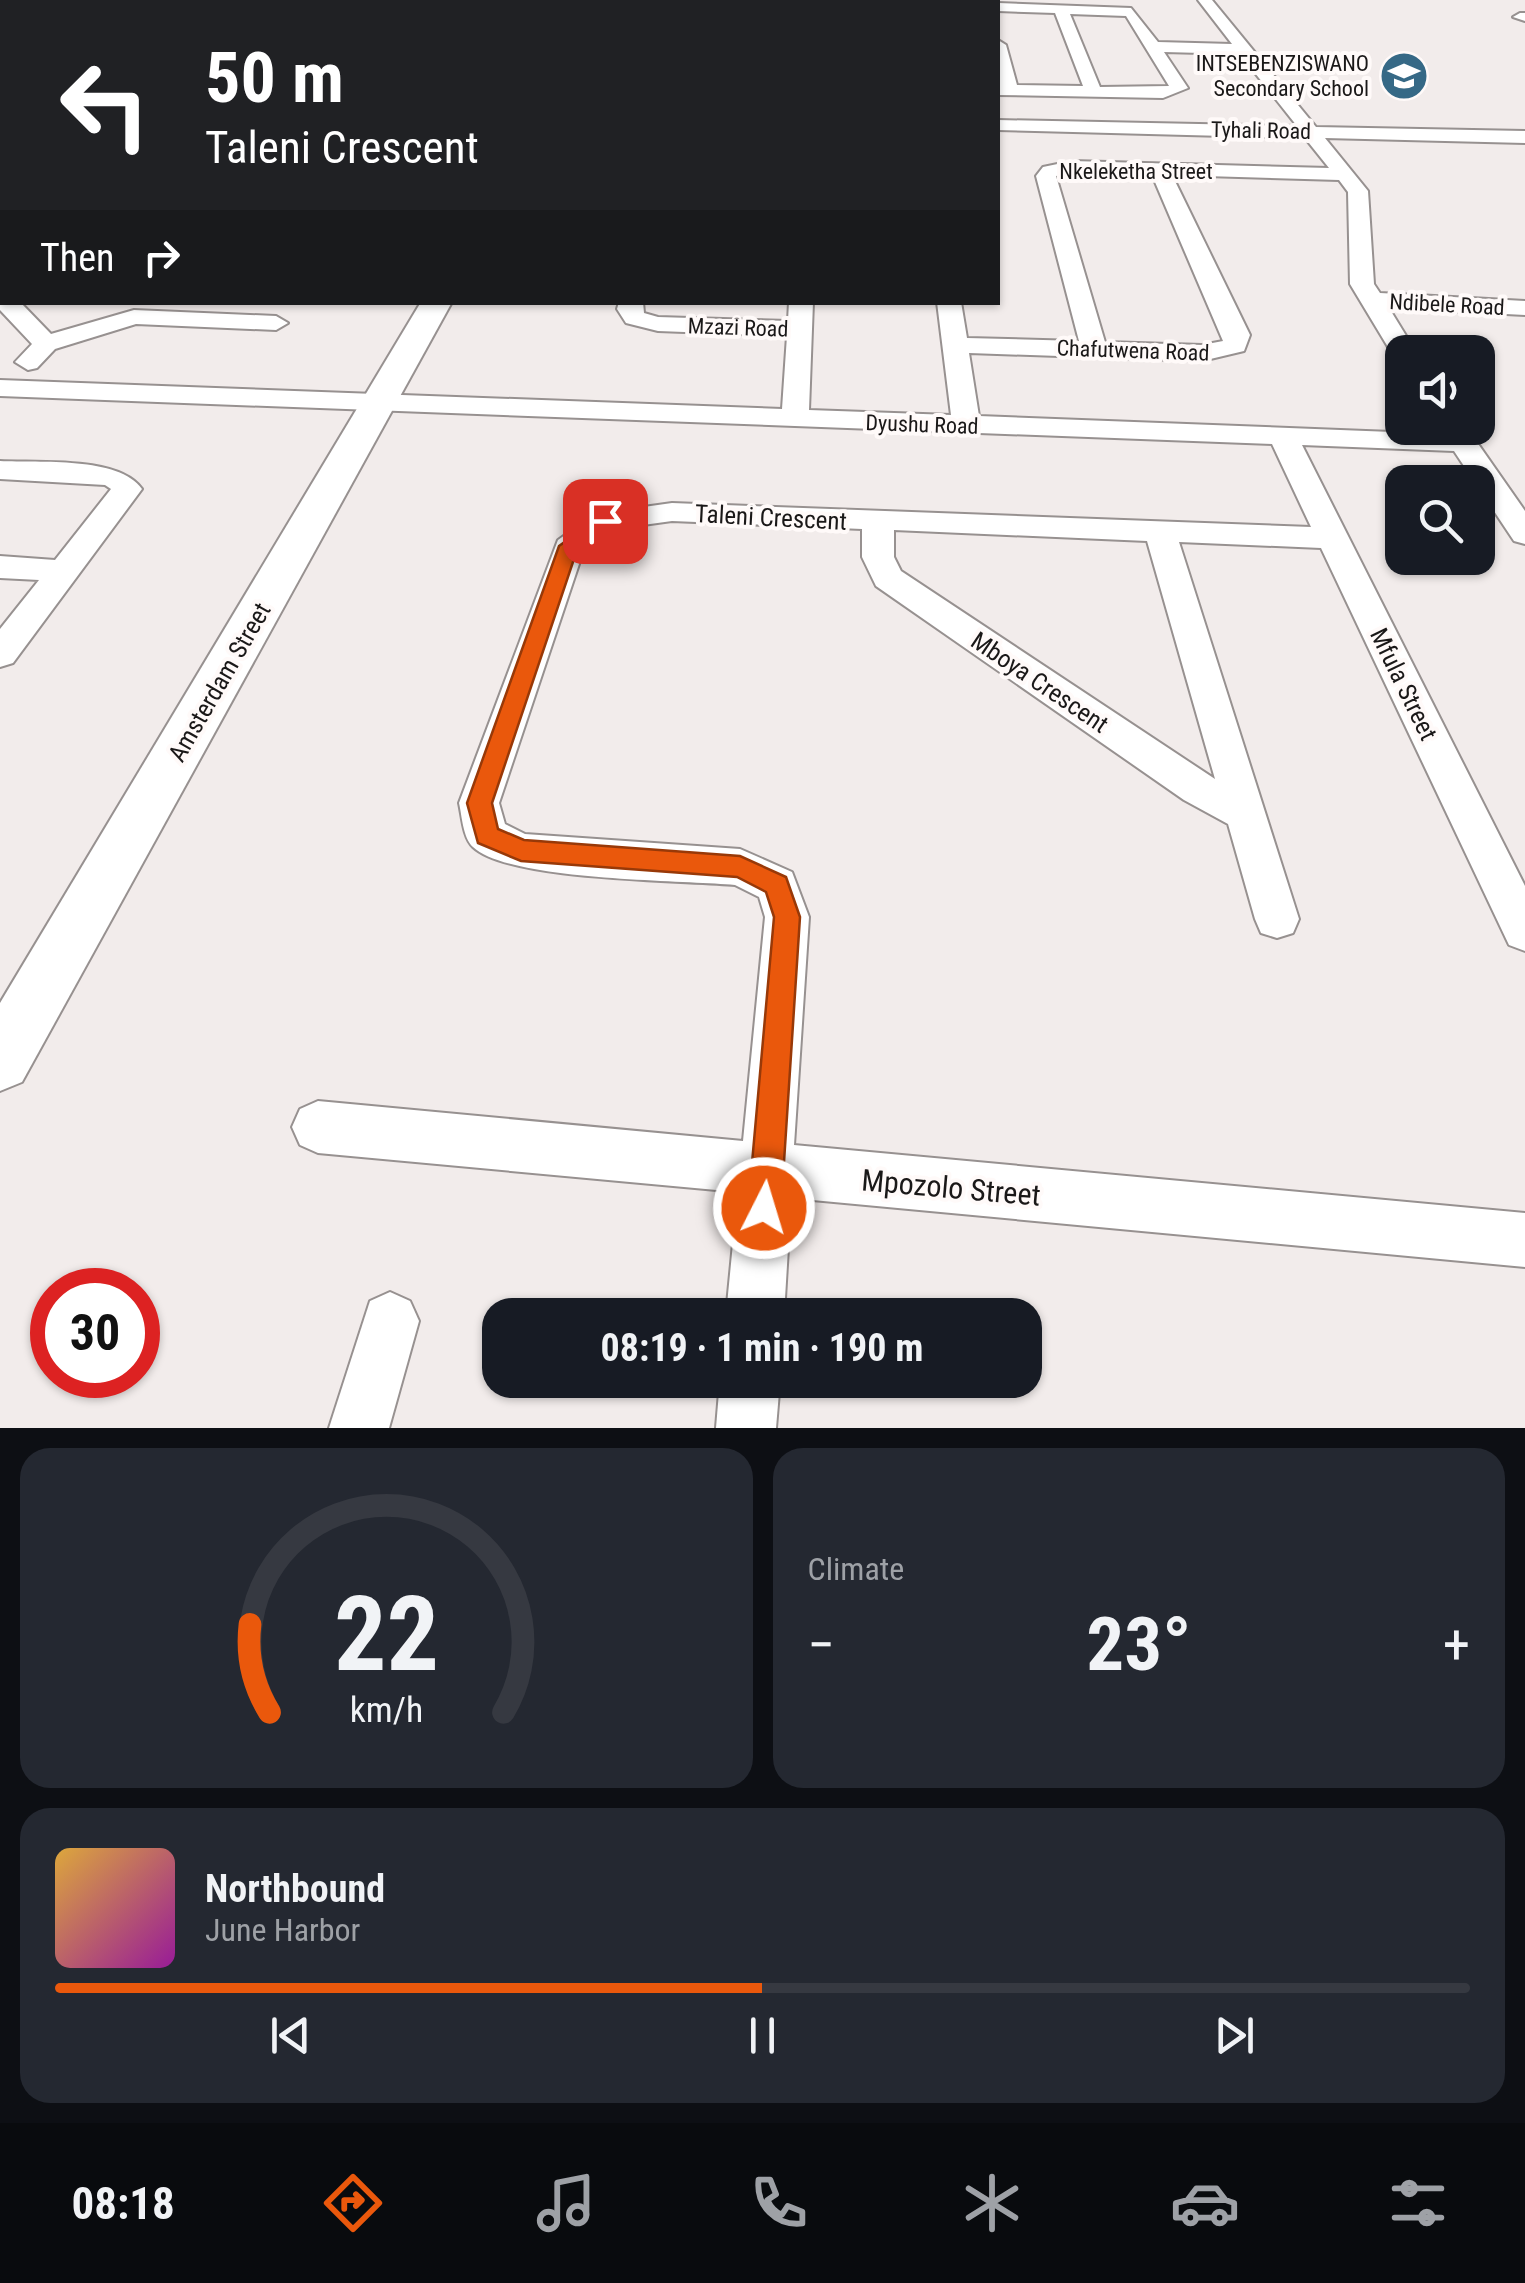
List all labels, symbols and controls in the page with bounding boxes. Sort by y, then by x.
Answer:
text: 50 m [205,37,344,119]
icon: left [40,40,170,170]
school or university icon: INTSEBENZISWANO Secondary School [1378,50,1430,102]
place label: INTSEBENZISWANO Secondary School [1196,51,1369,101]
street label: Tyhali Road [1211,117,1311,144]
text: Taleni Crescent [205,121,479,174]
street label: Nkeleketha Street [1059,159,1213,184]
icon: right [134,230,189,285]
text: Then [40,236,114,280]
street label: Ndibele Road [1389,289,1505,320]
street label: Mzazi Road [687,313,789,342]
street label: Chafutwena Road [1056,335,1210,366]
map controls [1385,335,1495,575]
button: sound [1385,335,1495,445]
street label: Dyushu Road [865,410,979,439]
button: search [1385,465,1495,575]
pin [563,479,648,564]
icon: arrive [578,494,633,549]
street label: Taleni Crescent [694,499,848,536]
street label: Amsterdam Street [162,598,277,767]
street label: Mfula Street [1364,624,1443,745]
street label: Mboya Crescent [966,626,1114,739]
position arrow [712,1156,816,1260]
street label: Mpozolo Street [860,1162,1042,1213]
speed limit sign: 30 [30,1268,160,1398]
text: 08:19 · 1 min · 190 m [601,1326,923,1370]
text: Climate [808,1550,904,1588]
text: 22 [334,1574,439,1695]
text: 23° [1086,1600,1191,1688]
text: − [808,1613,835,1677]
text: + [1443,1613,1470,1677]
text: km/h [349,1689,423,1731]
text: Northbound [205,1867,385,1911]
text: June Harbor [205,1911,360,1949]
icon: previous [263,2008,318,2063]
icon: pause [735,2008,790,2063]
icon: next [1207,2008,1262,2063]
icon: directions [318,2168,388,2238]
icon: music [531,2168,601,2238]
icon: phone [744,2168,814,2238]
icon: climate [957,2168,1027,2238]
icon: car [1170,2168,1240,2238]
icon: filters [1383,2168,1453,2238]
text: 08:18 [72,2177,175,2230]

